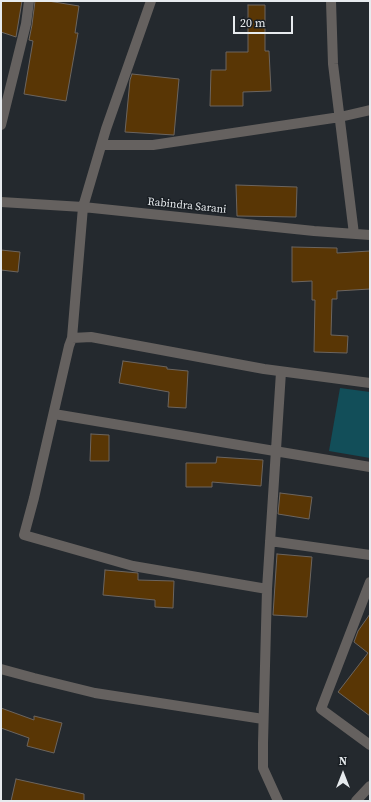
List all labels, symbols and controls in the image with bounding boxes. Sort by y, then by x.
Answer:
scale bar [235,8,295,34]
text: 20 m [240,15,266,31]
street label: Rabindra Sarani [147,195,227,217]
north arrow [323,754,363,794]
text: N [339,754,347,769]

